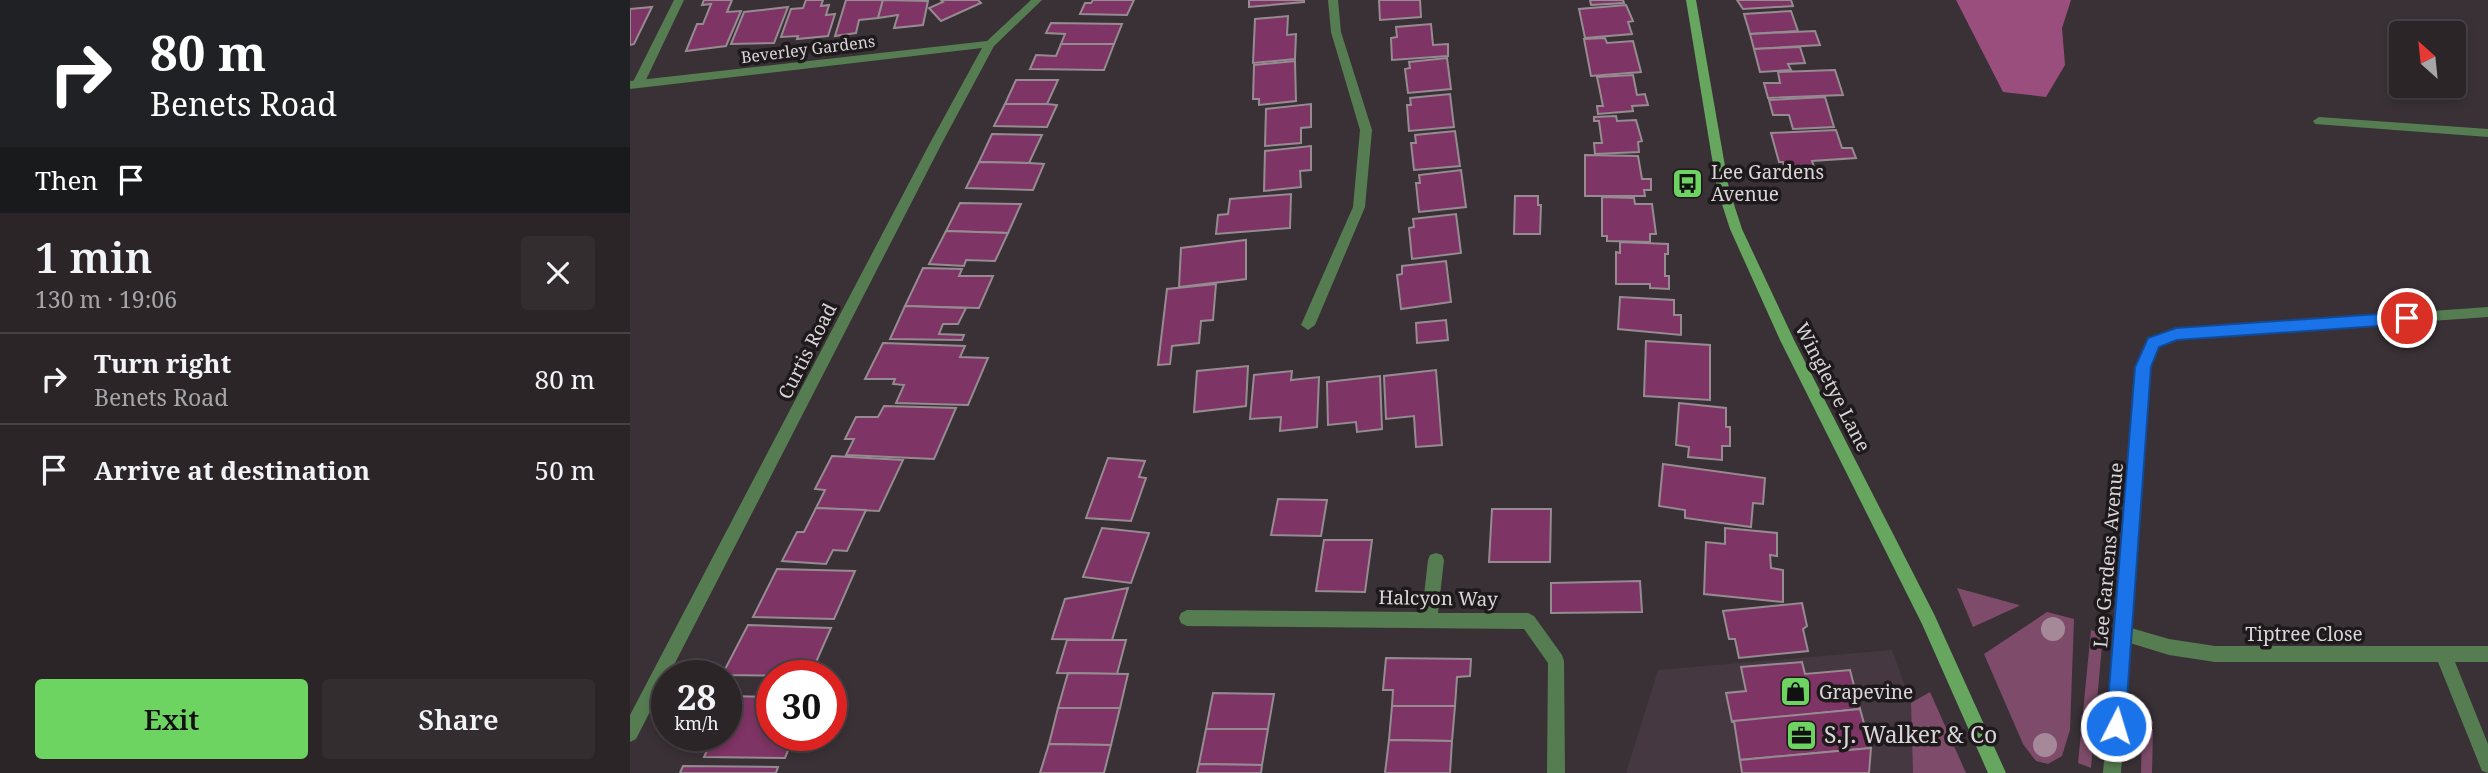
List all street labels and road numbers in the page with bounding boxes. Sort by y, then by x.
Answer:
street label: Beverley Gardens [740,30,876,68]
street label: Curtis Road [772,298,843,404]
street label: Wingletye Lane [1789,318,1877,456]
street label: Lee Gardens Avenue [2087,461,2129,649]
street label: Halcyon Way [1378,584,1498,612]
street label: Tiptree Close [2245,621,2363,647]

